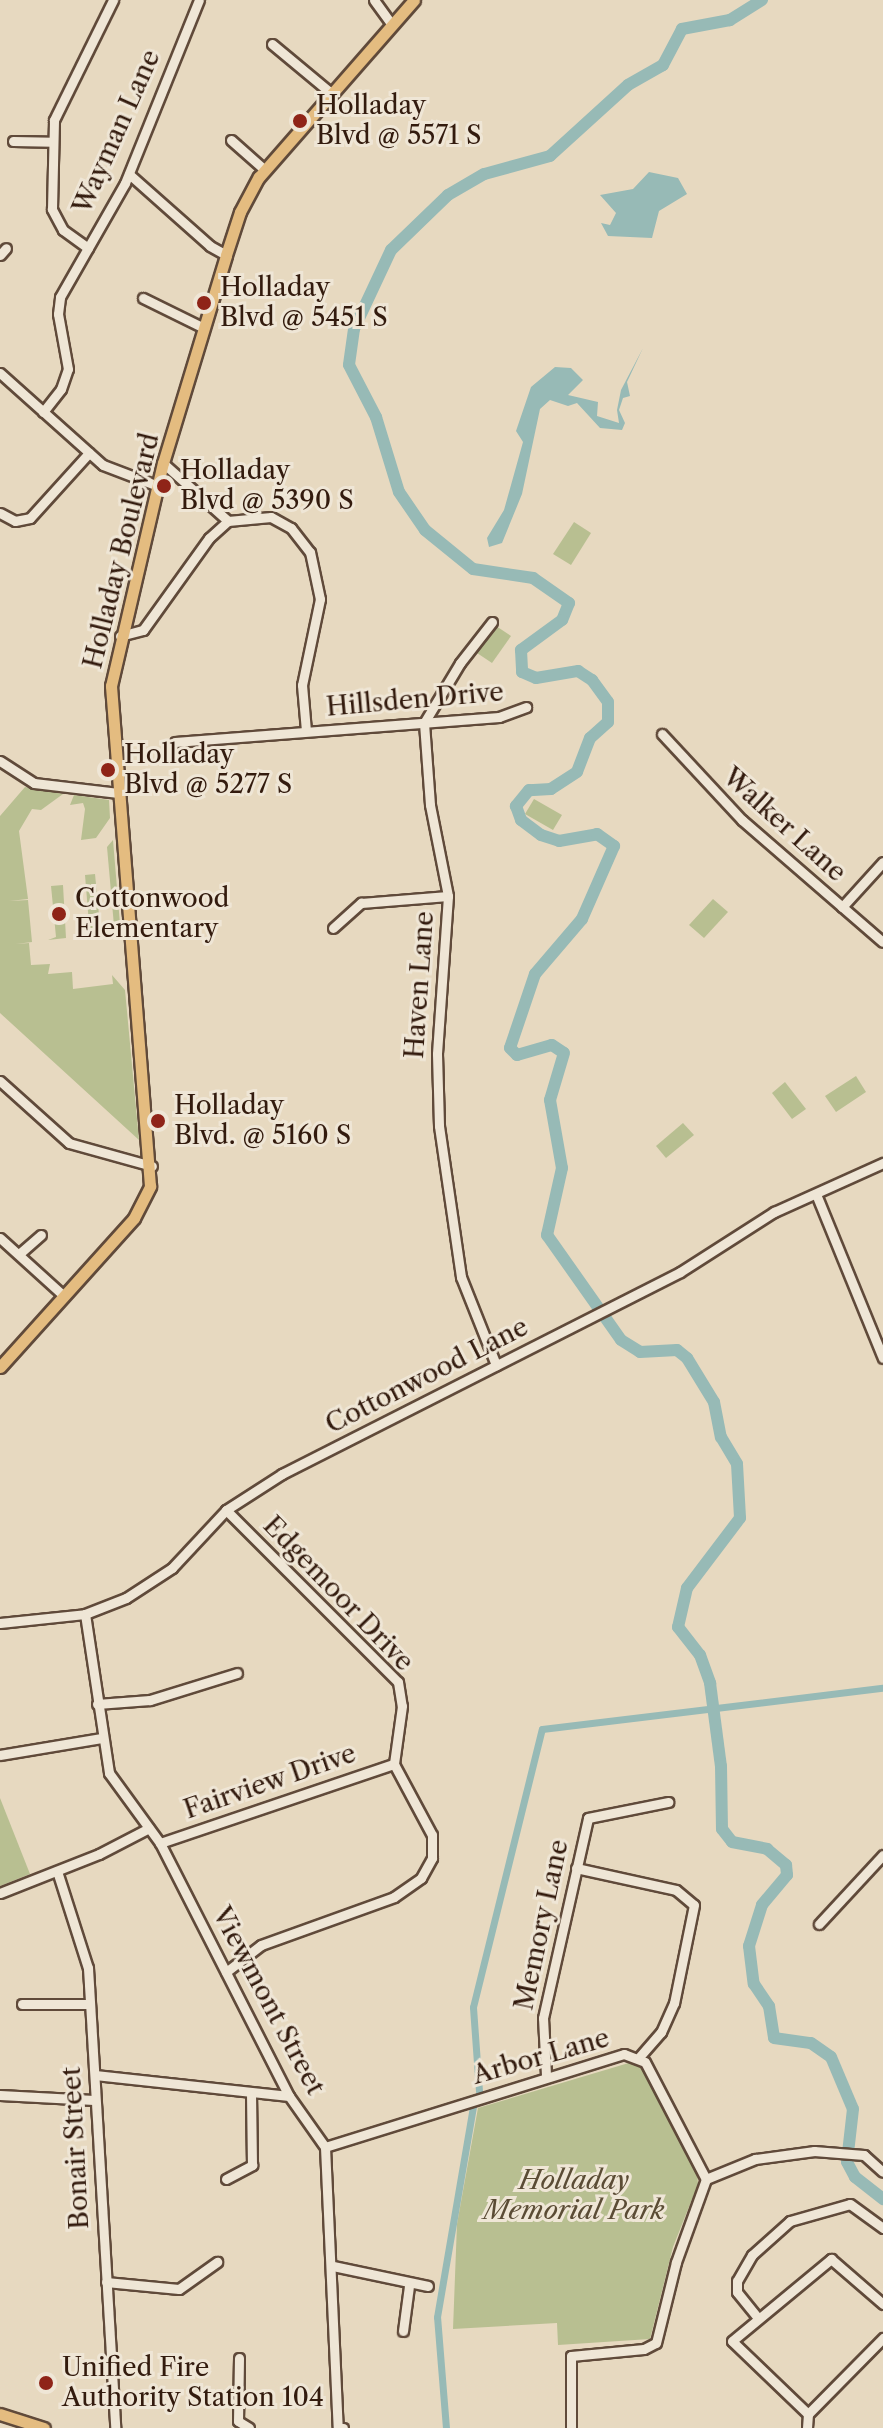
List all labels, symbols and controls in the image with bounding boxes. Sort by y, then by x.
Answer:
street label: Wayman Lane [67,45,167,219]
place label: Holladay Blvd @ 5571 S [316,90,482,152]
marker: Holladay Blvd @ 5571 S [291,112,309,130]
place label: Holladay Blvd @ 5451 S [220,272,388,334]
marker: Holladay Blvd @ 5451 S [195,294,213,312]
street label: Holladay Boulevard [78,430,166,672]
place label: Holladay Blvd @ 5390 S [180,455,354,516]
marker: Holladay Blvd @ 5390 S [155,477,173,495]
street label: Hillsden Drive [325,677,505,723]
place label: Holladay Blvd @ 5277 S [124,739,292,800]
marker: Holladay Blvd @ 5277 S [99,761,117,779]
street label: Walker Lane [716,761,852,889]
place label: Cottonwood Elementary [75,883,229,944]
marker: Cottonwood Elementary [50,905,68,923]
street label: Haven Lane [399,910,441,1060]
place label: Holladay Blvd. @ 5160 S [174,1090,351,1152]
marker: Holladay Blvd. @ 5160 S [149,1112,167,1130]
street label: Cottonwood Lane [321,1311,533,1441]
street label: Edgemoor Drive [256,1510,420,1678]
street label: Fairview Drive [180,1738,360,1826]
street label: Memory Lane [509,1837,575,2013]
street label: Viewmont Street [205,1902,331,2100]
street label: Arbor Lane [469,2023,613,2091]
street label: Bonair Street [56,2066,96,2230]
park label: Holladay Memorial Park [483,2165,665,2226]
place label: Unified Fire Authority Station 104 [62,2352,325,2414]
marker: Unified Fire Authority Station 104 [37,2374,55,2392]

